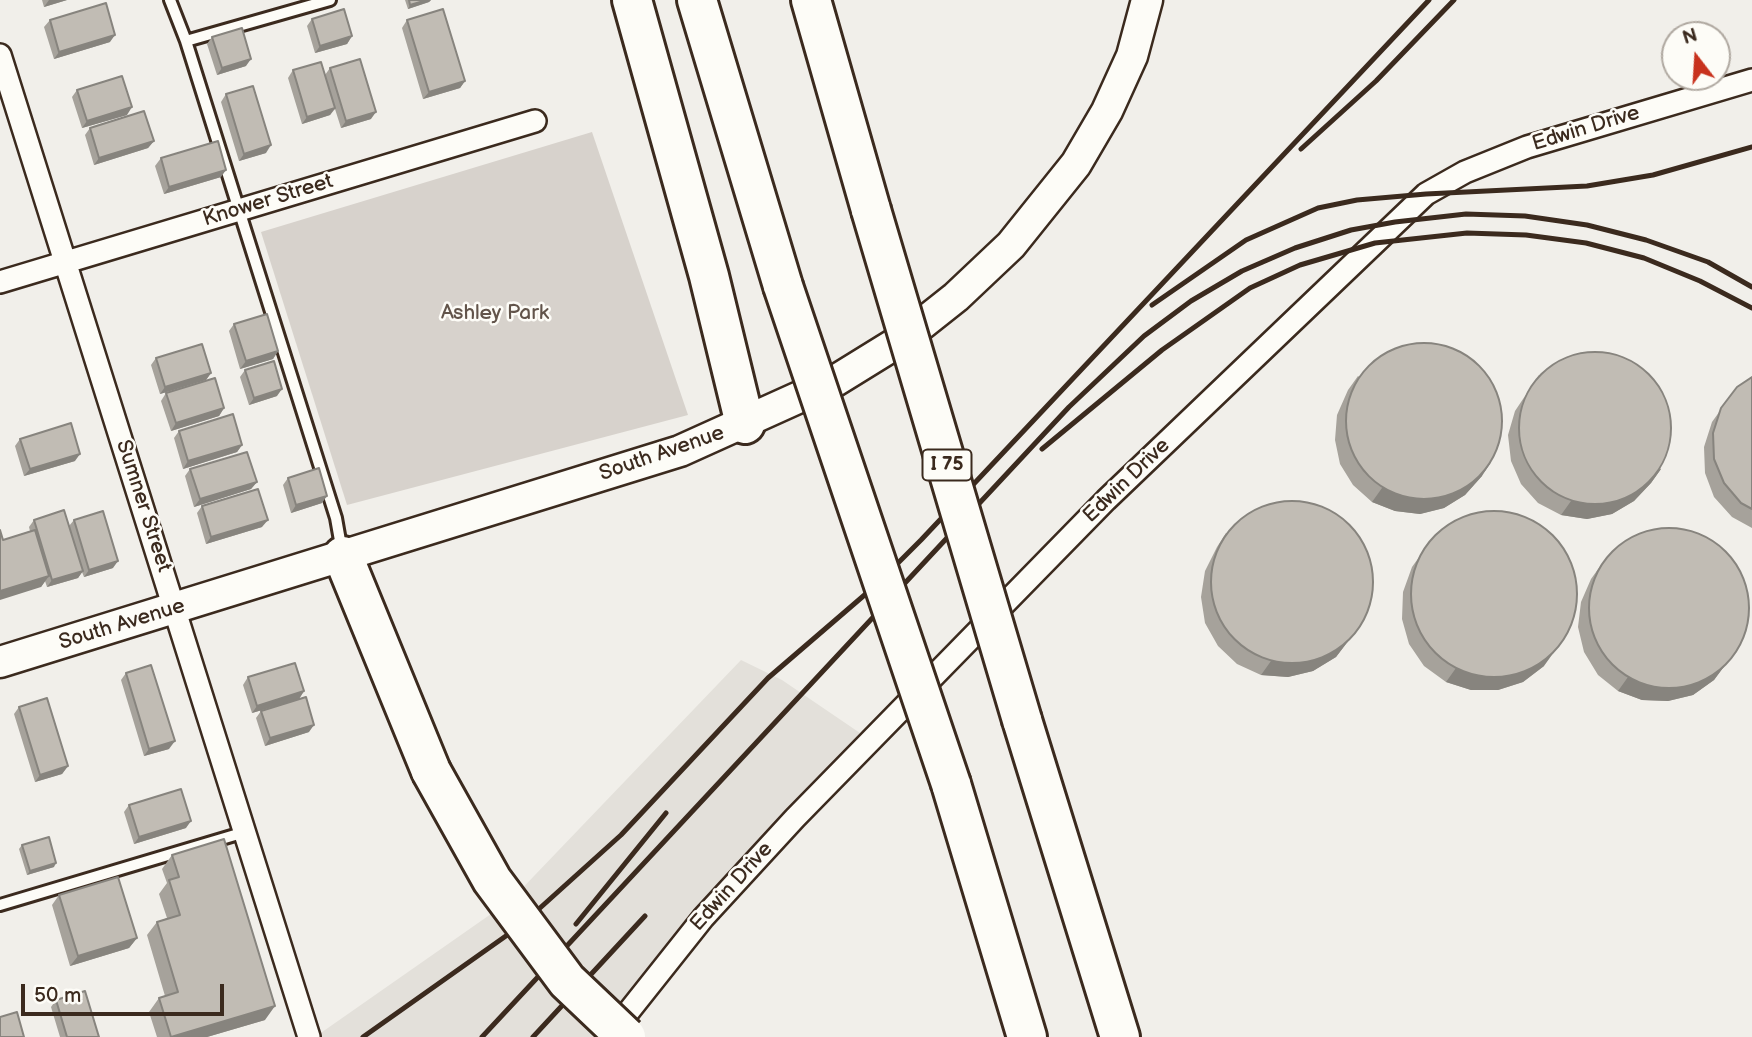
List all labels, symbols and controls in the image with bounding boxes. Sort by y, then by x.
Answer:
north arrow [1661,21,1731,91]
text: N [1680,24,1700,50]
street label: Edwin Drive [1529,101,1643,157]
street label: Knower Street [200,169,336,233]
park label: Ashley Park [441,301,549,327]
street label: South Avenue [596,421,728,487]
street label: Edwin Drive [1078,433,1176,529]
street label: Sumner Street [110,437,176,575]
road number: I 75 [922,450,972,480]
street label: South Avenue [56,594,188,656]
street label: Edwin Drive [686,837,778,937]
scale bar [24,970,228,1014]
text: 50 m [34,983,81,1008]

